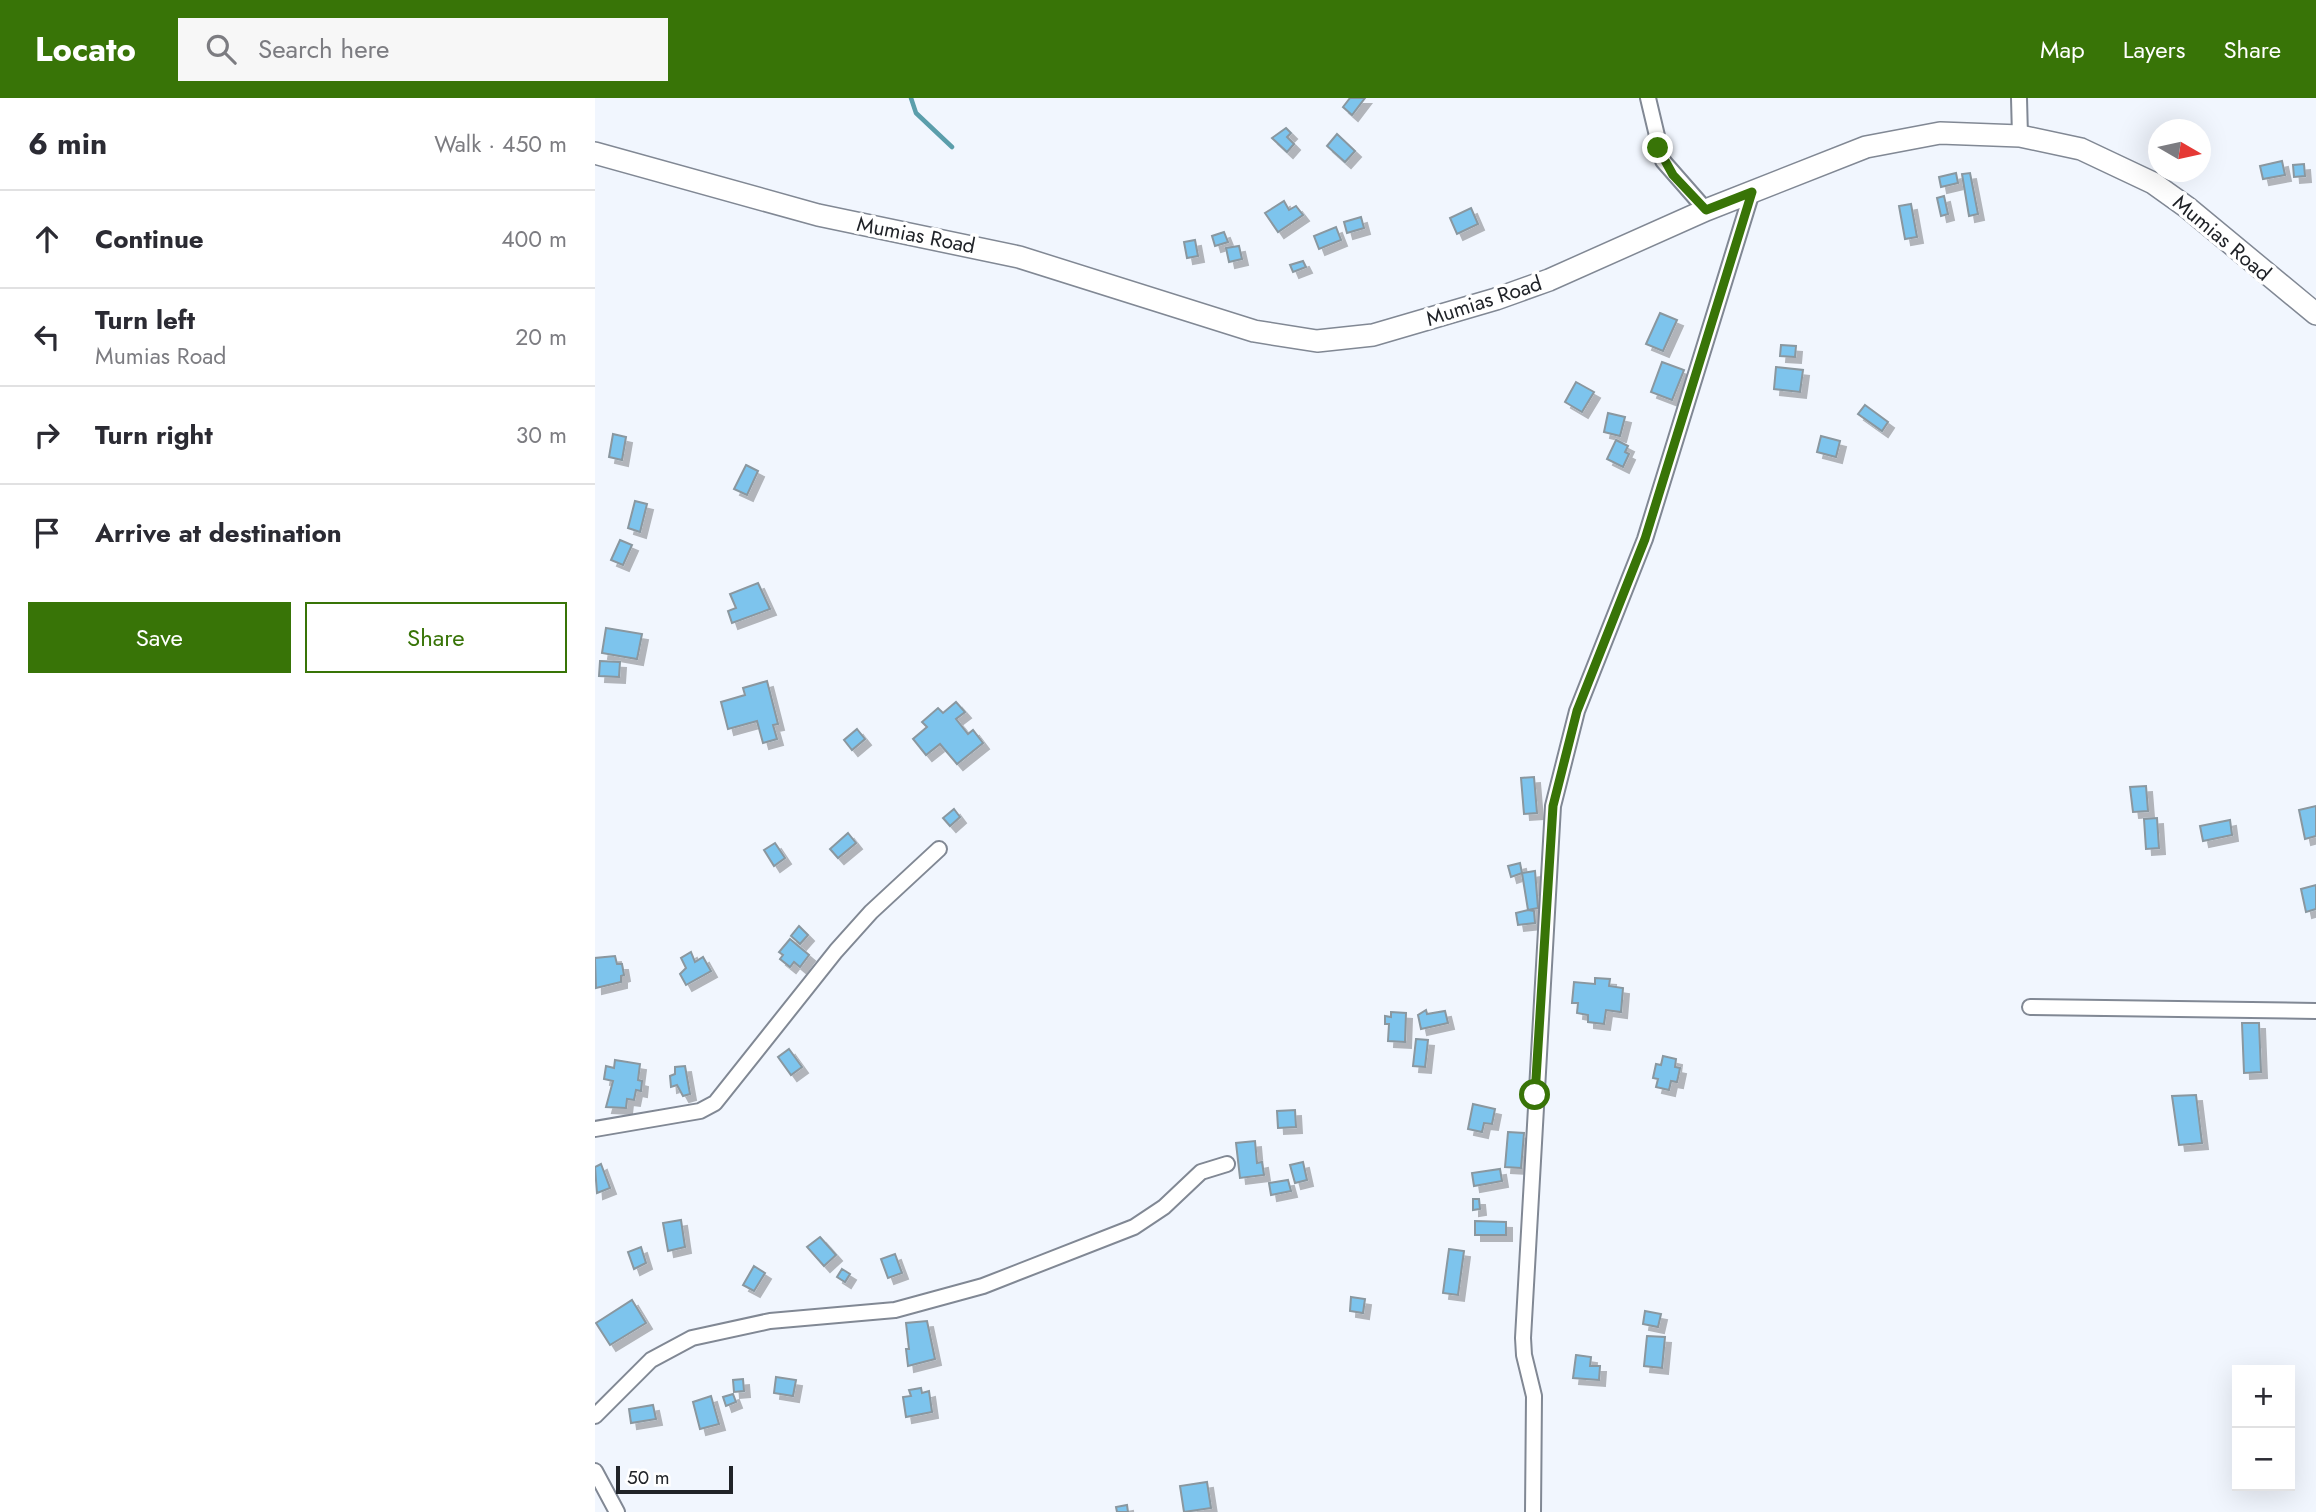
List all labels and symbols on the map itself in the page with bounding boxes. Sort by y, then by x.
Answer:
north arrow [2148,119,2211,182]
route end [1642,132,1673,163]
street label: Mumias Road [2166,188,2278,288]
street label: Mumias Road [854,209,978,261]
street label: Mumias Road [1422,268,1546,334]
route start [1519,1079,1550,1110]
scale bar [616,1463,733,1495]

